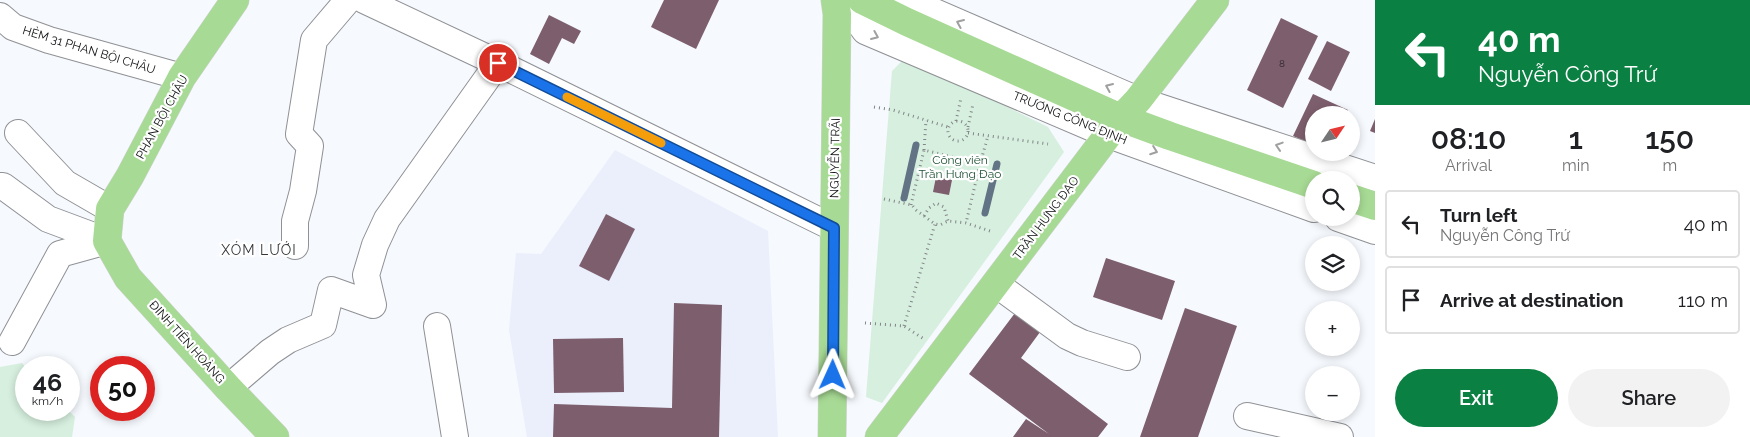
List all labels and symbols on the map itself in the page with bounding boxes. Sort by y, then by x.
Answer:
one-way arrow [956,18,965,29]
street label: HẺM 31 PHAN BỘI CHÂU [21,23,157,77]
one-way arrow [870,29,879,40]
pin [477,42,519,84]
house number: 8 [1279,58,1285,69]
street label: PHAN BỘI CHÂU [133,73,191,161]
one-way arrow [1105,83,1114,94]
street label: TRƯƠNG CÔNG ĐỊNH [1011,89,1129,147]
north arrow [1305,106,1360,161]
street label: NGUYỄN TRÃI [827,118,843,198]
one-way arrow [1275,142,1284,152]
one-way arrow [1149,145,1158,155]
park label: Công viên Trần Hưng Đạo [919,153,1001,181]
street label: TRẦN HƯNG ĐẠO [1010,174,1082,262]
district label: XÓM LƯỚI [221,241,297,258]
street label: ĐINH TIÊN HOÀNG [146,298,228,386]
position arrow [806,348,858,400]
speed limit sign: 50 [90,356,155,421]

